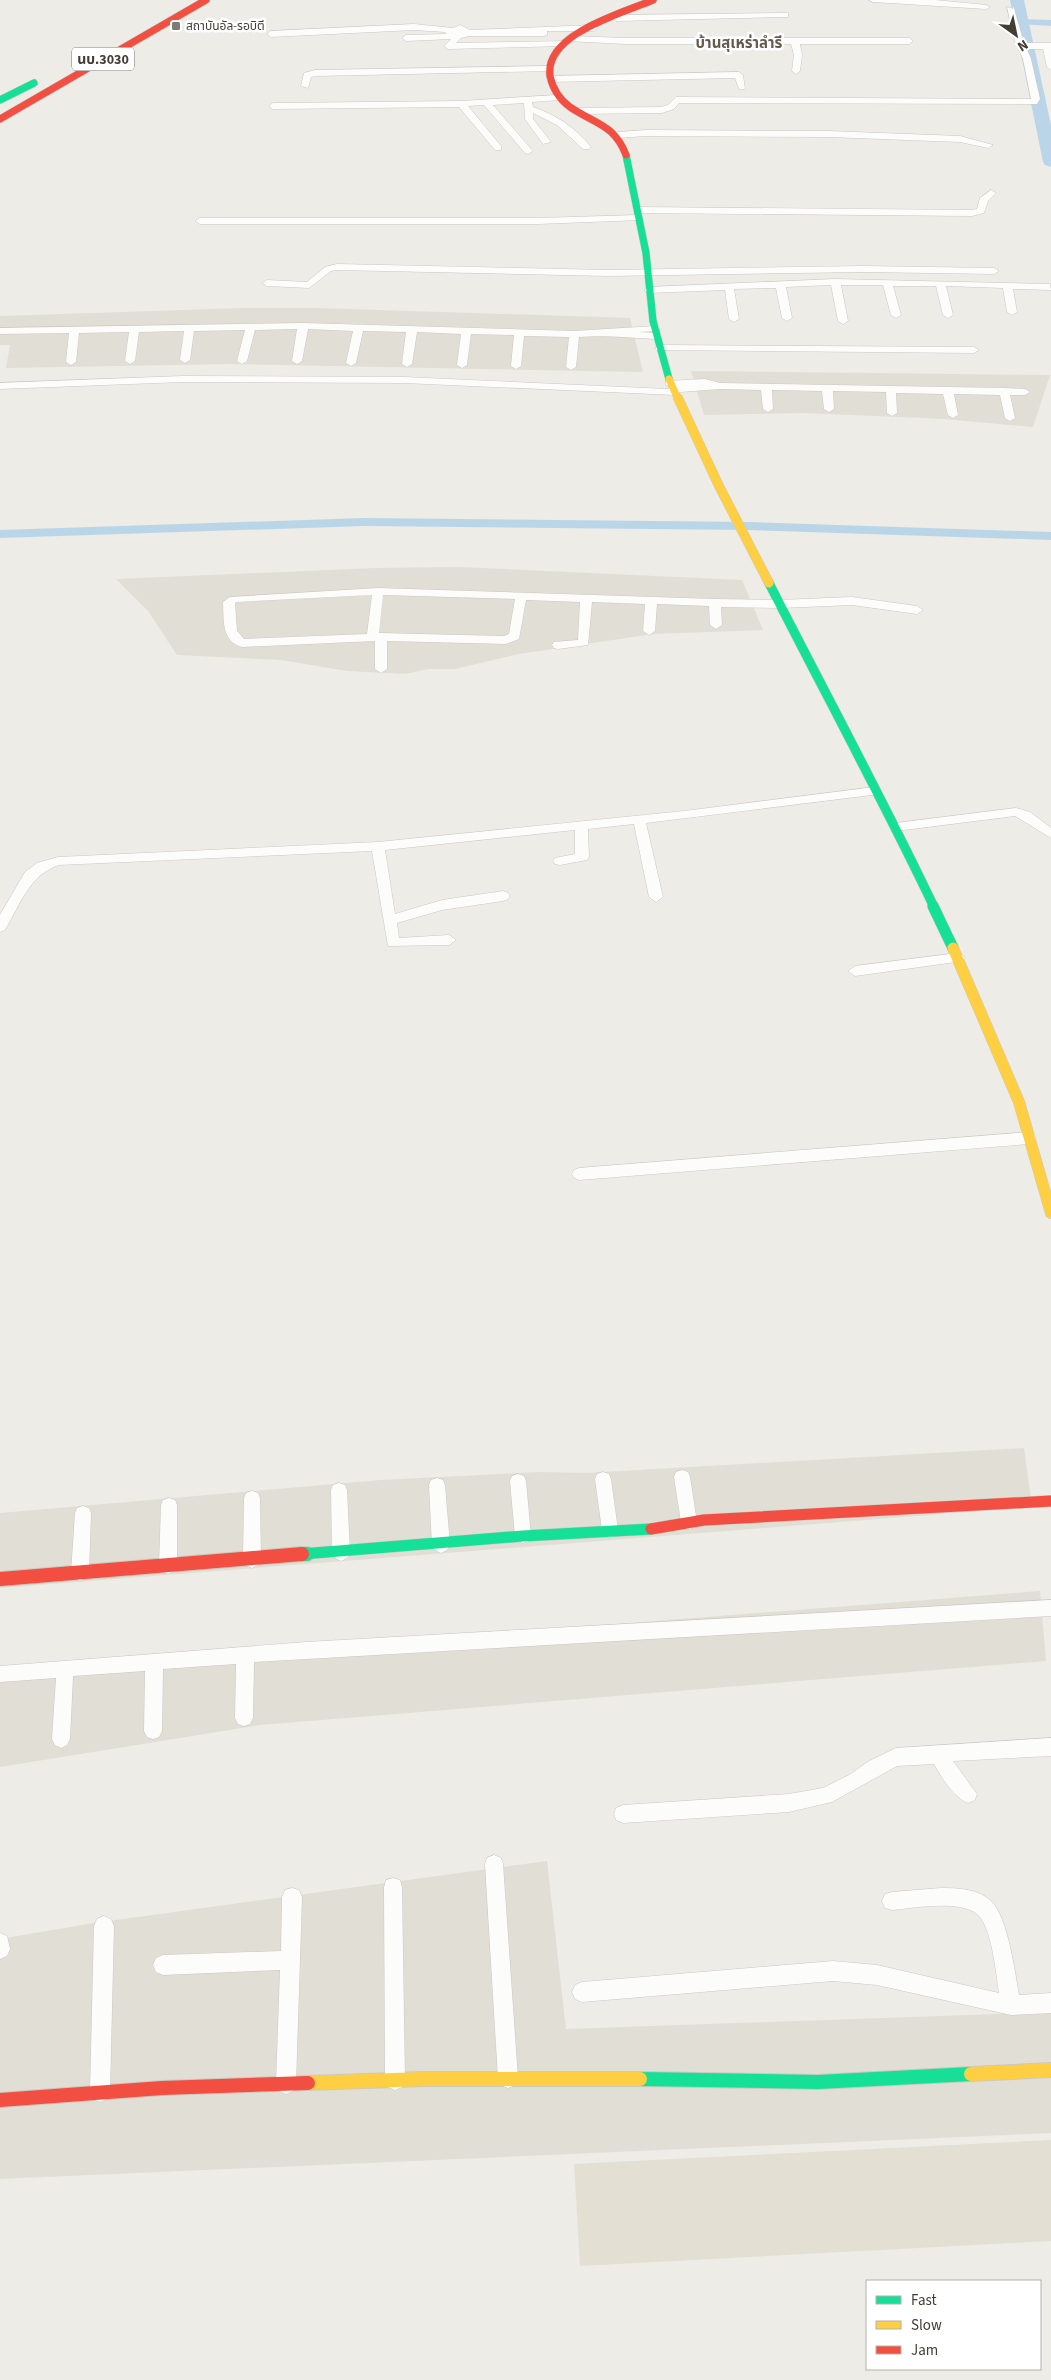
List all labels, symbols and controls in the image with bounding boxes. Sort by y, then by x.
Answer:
north arrow [991,10,1041,60]
place label: สถาบันอัล-รอบิตี [186,18,265,35]
marker: สถาบันอัล-รอบิตี [170,20,182,32]
district label: บ้านสุเหร่าลำรี [696,33,783,54]
text: N [1013,34,1032,56]
road number: นบ.3030 [72,48,134,70]
legend [866,2280,1041,2370]
text: Fast [911,2290,937,2311]
text: Slow [911,2315,942,2336]
text: Jam [911,2340,938,2361]

